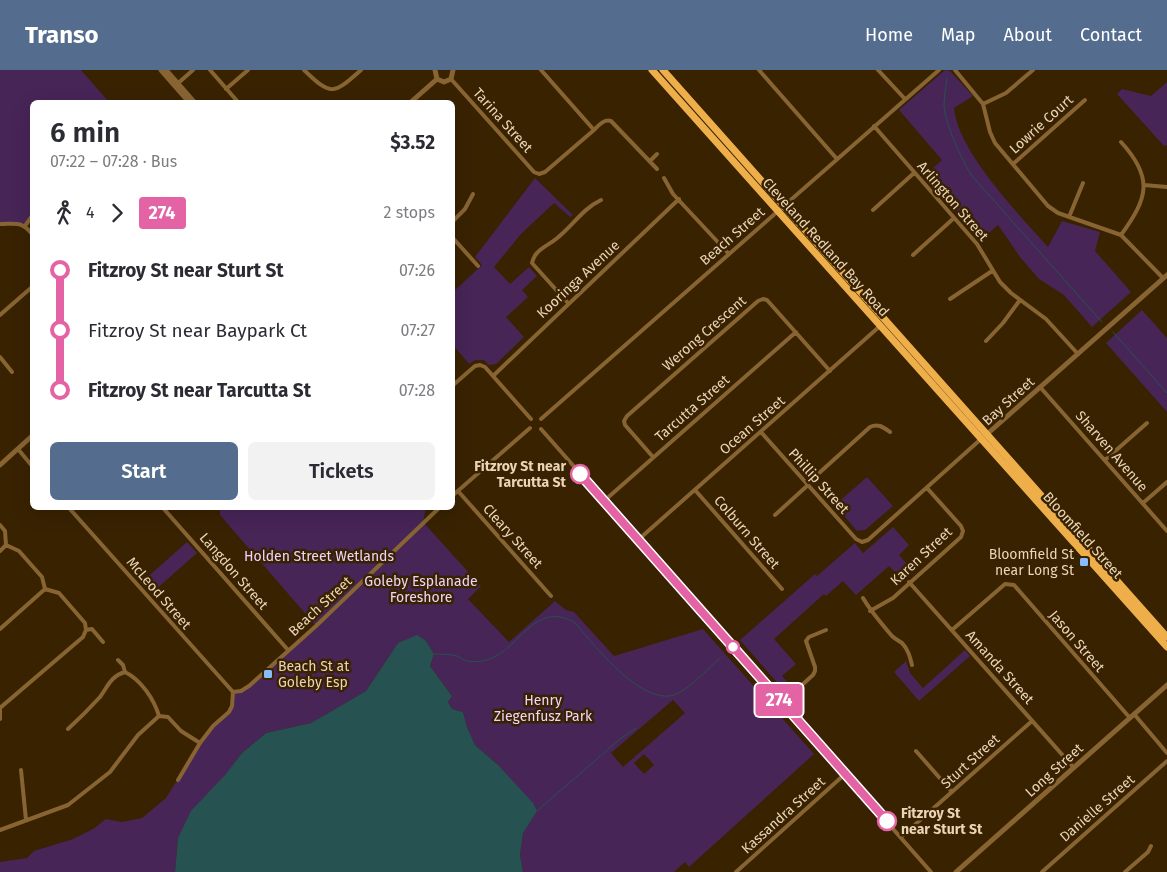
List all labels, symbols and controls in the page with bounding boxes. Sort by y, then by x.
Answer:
text: Transo [25,21,99,49]
text: Home [865,24,913,46]
text: Map [941,24,975,46]
text: About [1003,24,1052,46]
text: Contact [1080,24,1142,46]
street label: Tarina Street [469,85,537,157]
street label: Lowrie Court [1006,91,1077,157]
text: 6 min [50,116,120,149]
text: $3.52 [390,131,435,154]
text: 07:22 – 07:28 · Bus [50,152,177,171]
street label: Arlington Street [913,158,992,245]
street label: Cleveland Redland Bay Road [759,175,892,320]
icon: walk [50,199,78,227]
icon: forward [103,199,131,227]
text: 274 [149,202,176,224]
text: 4 [86,203,95,222]
text: 2 stops [384,203,435,222]
street label: Beach Street [696,203,769,269]
street label: Kooringa Avenue [534,237,623,322]
text: Fitzroy St near Sturt St [88,259,284,282]
text: 07:26 [399,261,435,280]
street label: Werong Crescent [659,292,750,374]
text: Fitzroy St near Baypark Ct [88,319,307,342]
text: 07:27 [401,321,435,340]
street label: Tarcutta Street [652,371,734,445]
street label: Bay Street [979,373,1039,429]
text: Fitzroy St near Tarcutta St [88,379,311,402]
text: 07:28 [399,381,435,400]
street label: Ocean Street [716,392,789,458]
street label: Sharven Avenue [1072,407,1151,495]
button: Start [50,442,238,500]
button: Tickets [248,442,435,500]
street label: Phillip Street [785,445,853,518]
place label: Fitzroy St near Tarcutta St [474,458,567,491]
marker: Fitzroy St near Tarcutta St [570,464,590,484]
street label: Bloomfield Street [1039,489,1127,583]
street label: Colburn Street [710,492,784,573]
street label: Cleary Street [479,501,547,573]
street label: Karen Street [887,523,956,589]
street label: Langdon Street [196,529,272,614]
place label: Bloomfield St near Long St [989,546,1075,579]
park label: Holden Street Wetlands [244,548,394,565]
street label: McLeod Street [123,554,195,634]
marker: Bloomfield St near Long St [1078,556,1090,568]
street label: Beach Street [285,572,356,640]
park label: Goleby Esplanade Foreshore [364,573,478,606]
street label: Jason Street [1045,607,1109,676]
street label: Amanda Street [962,627,1038,708]
unlabelled marker [726,640,740,654]
place label: Beach St at Goleby Esp [278,658,350,691]
marker: Beach St at Goleby Esp [262,668,274,680]
line badge: 274 [750,684,808,716]
text: 274 [766,689,793,711]
park label: Henry Ziegenfusz Park [494,692,593,725]
street label: Sturt Street [938,730,1004,792]
street label: Long Street [1022,739,1087,801]
street label: Danielle Street [1056,771,1139,846]
street label: Kassandra Street [738,773,829,857]
place label: Fitzroy St near Sturt St [901,805,983,838]
marker: Fitzroy St near Sturt St [877,811,897,831]

